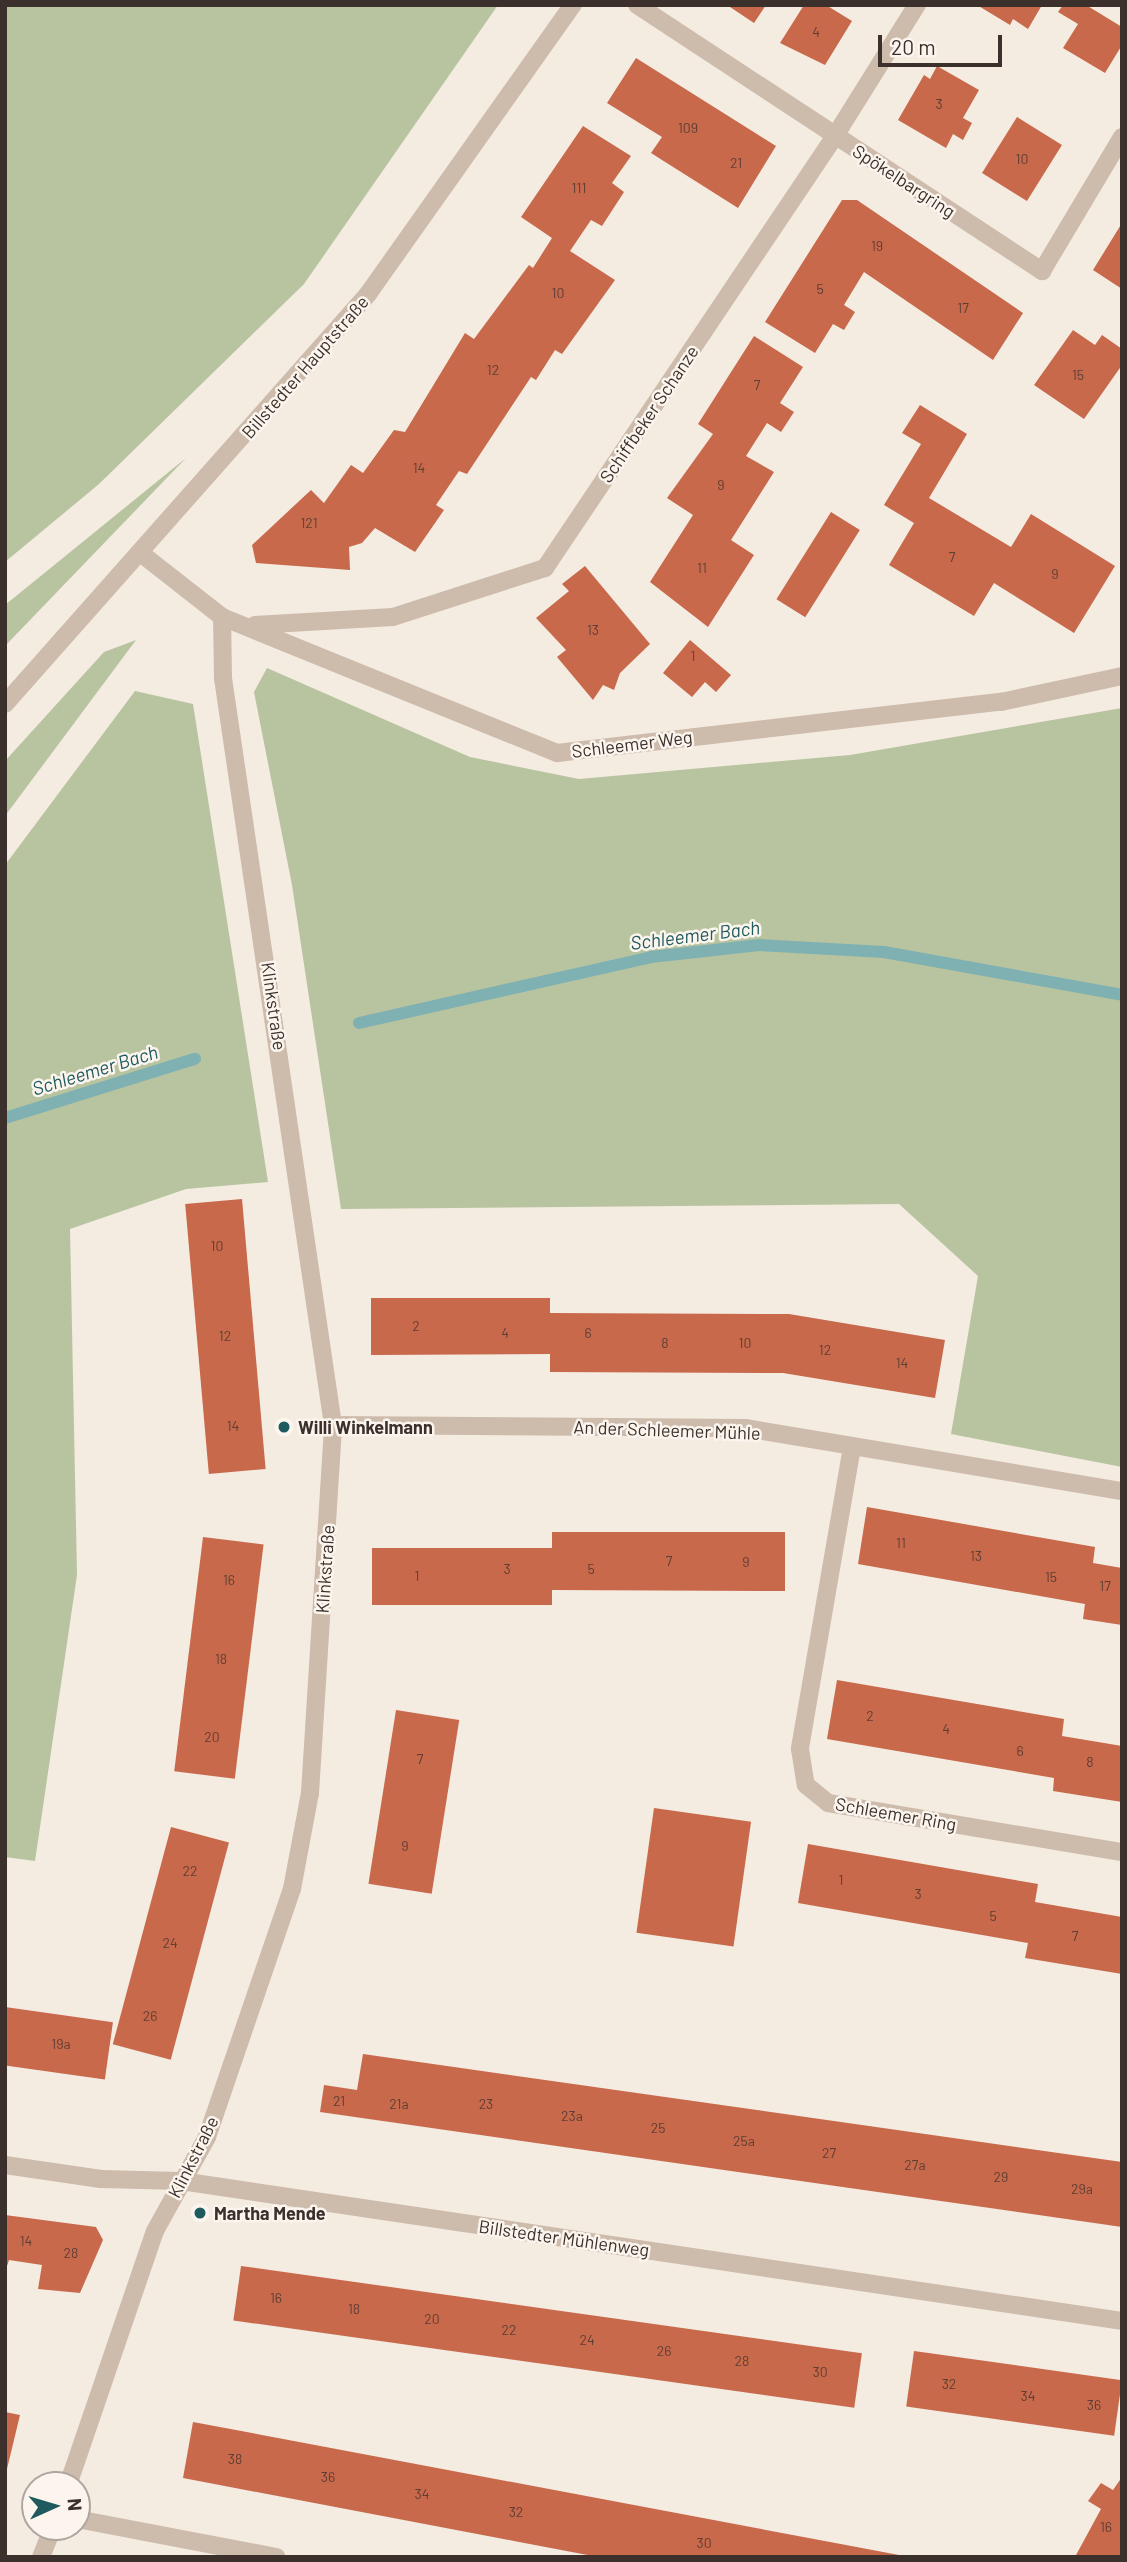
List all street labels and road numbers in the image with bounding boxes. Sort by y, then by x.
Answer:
street label: Spökelbargring [849,140,959,222]
street label: Billstedter Hauptstraße [237,291,373,443]
street label: Schiffbeker Schanze [595,341,703,487]
street label: Schleemer Weg [570,726,694,762]
street label: Klinkstraße [257,960,291,1052]
street label: An der Schleemer Mühle [573,1416,761,1444]
street label: Klinkstraße [311,1524,339,1614]
street label: Schleemer Ring [834,1793,958,1835]
street label: Klinkstraße [163,2112,223,2202]
street label: Billstedter Mühlenweg [477,2215,651,2261]

